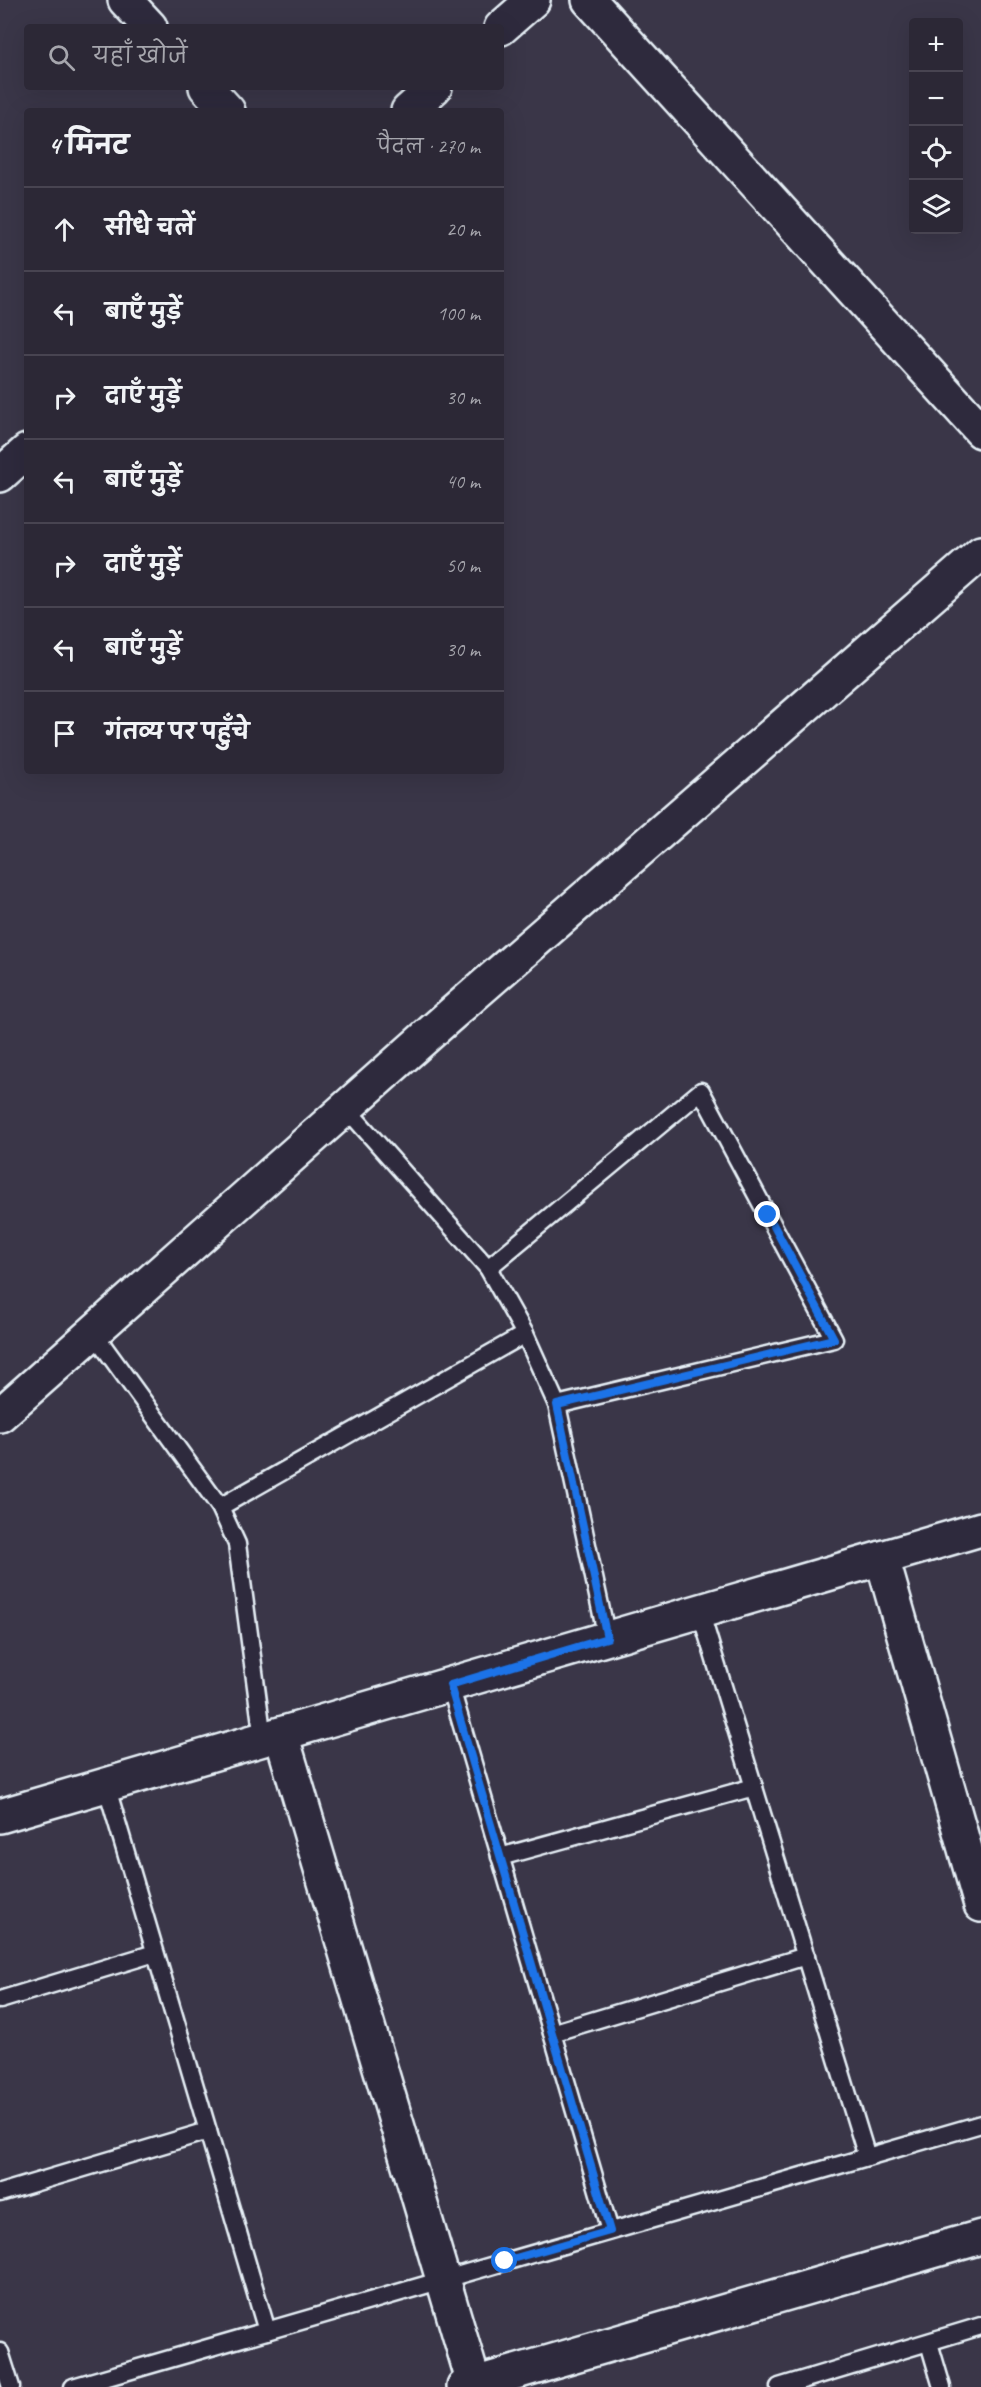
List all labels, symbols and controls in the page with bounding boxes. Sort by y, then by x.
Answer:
map controls [909,18,963,234]
button: + [909,18,963,72]
search box [24,24,504,90]
icon: search [45,41,78,74]
text: यहाँ खोजें [93,42,187,70]
button: − [909,72,963,126]
button: locate [909,126,963,180]
text: 4 मिनट [48,129,129,162]
text: पैदल · 270 m [377,134,480,159]
button: layers [909,180,963,234]
icon: ahead [48,213,81,246]
text: सीधे चलें [105,214,195,242]
text: 20 m [446,217,480,242]
icon: left [48,297,81,330]
text: बाएँ मुड़ें [105,298,182,326]
text: 100 m [437,301,480,326]
icon: right [48,381,81,414]
text: दाएँ मुड़ें [105,382,181,410]
text: 30 m [446,385,480,410]
icon: left [48,465,81,498]
text: बाएँ मुड़ें [105,466,182,494]
text: 40 m [446,469,480,494]
icon: right [48,549,81,582]
text: दाएँ मुड़ें [105,550,181,578]
text: 50 m [446,553,480,578]
icon: left [48,633,81,666]
text: बाएँ मुड़ें [105,634,182,662]
text: 30 m [446,637,480,662]
icon: arrive [48,717,81,750]
text: गंतव्य पर पहुँचे [105,718,249,746]
route end [754,1201,780,1227]
route start [491,2247,517,2273]

